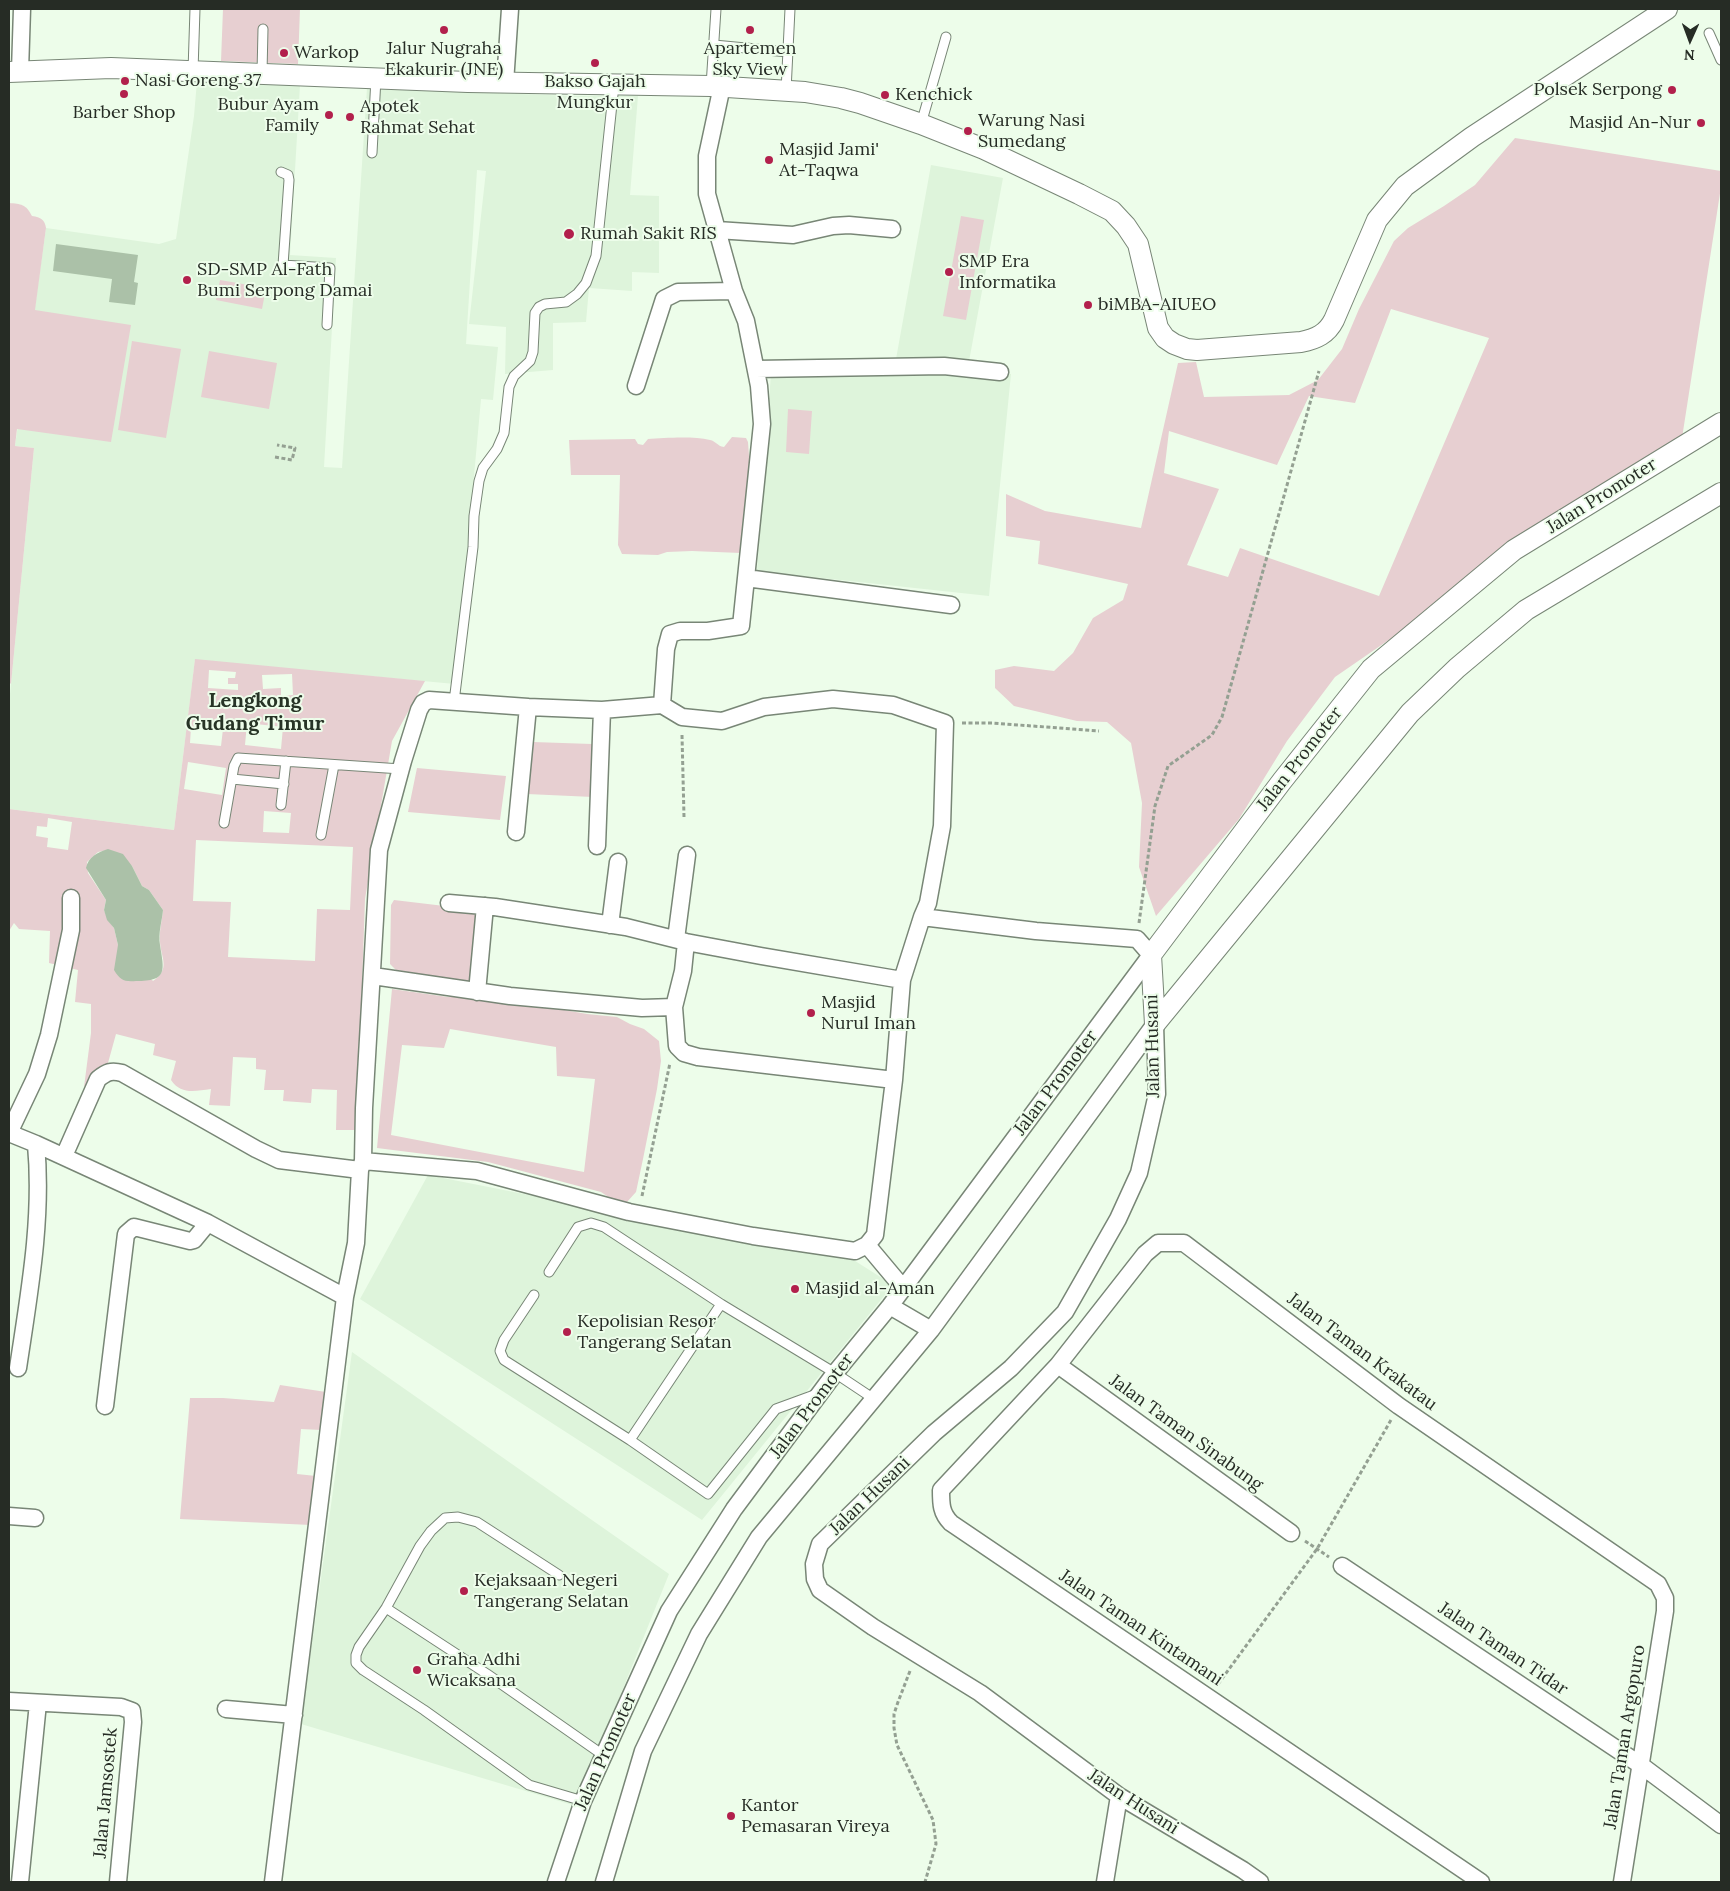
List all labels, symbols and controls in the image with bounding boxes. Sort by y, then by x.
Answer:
north arrow [1665,15,1715,65]
marker: Jalur Nugraha Ekakurir (JNE) [438,24,450,36]
marker: Apartemen Sky View [744,24,756,36]
place label: Jalur Nugraha Ekakurir (JNE) [385,38,503,80]
place label: Apartemen Sky View [704,38,796,80]
place label: Warkop [294,42,359,64]
text: N [1684,46,1695,64]
marker: Warkop [278,47,290,59]
marker: Bakso Gajah Mungkur [589,57,601,69]
place label: Nasi Goreng 37 [135,70,261,92]
place label: Bakso Gajah Mungkur [544,71,646,114]
marker: Nasi Goreng 37 [119,75,131,87]
place label: Polsek Serpong [1533,79,1662,101]
place label: Kenchick [895,84,972,106]
marker: Polsek Serpong [1666,84,1678,96]
marker: Barber Shop [118,88,130,100]
marker: Kenchick [879,89,891,101]
place label: Bubur Ayam Family [218,94,319,136]
place label: Apotek Rahmat Sehat [360,96,475,138]
place label: Barber Shop [72,102,176,124]
marker: Bubur Ayam Family [323,109,335,121]
place label: Warung Nasi Sumedang [978,110,1085,152]
marker: Apotek Rahmat Sehat [344,111,356,123]
place label: Masjid An-Nur [1569,112,1691,134]
marker: Masjid An-Nur [1695,117,1707,129]
marker: Warung Nasi Sumedang [962,125,974,137]
place label: Masjid Jami' At-Taqwa [779,139,879,182]
marker: Masjid Jami' At-Taqwa [763,154,775,166]
place label: Rumah Sakit RIS [580,223,717,245]
marker: Rumah Sakit RIS [562,227,576,241]
place label: SMP Era Informatika [959,251,1056,294]
place label: SD-SMP Al-Fath Bumi Serpong Damai [197,259,372,302]
marker: SMP Era Informatika [943,266,955,278]
marker: SD-SMP Al-Fath Bumi Serpong Damai [181,274,193,286]
place label: biMBA-AIUEO [1098,294,1216,316]
marker: biMBA-AIUEO [1082,299,1094,311]
street label: Jalan Promoter [1543,454,1661,538]
district label: Lengkong Gudang Timur [186,689,324,736]
street label: Jalan Promoter [1253,703,1347,815]
place label: Masjid Nurul Iman [821,992,916,1034]
street label: Jalan Husani [1141,994,1165,1098]
marker: Masjid Nurul Iman [805,1007,817,1019]
street label: Jalan Promoter [1010,1026,1102,1140]
place label: Masjid al-Aman [805,1278,935,1300]
marker: Masjid al-Aman [789,1283,801,1295]
street label: Jalan Taman Krakatau [1283,1289,1441,1415]
place label: Kepolisian Resor Tangerang Selatan [577,1311,732,1354]
marker: Kepolisian Resor Tangerang Selatan [561,1326,573,1338]
street label: Jalan Promoter [766,1349,858,1463]
street label: Jalan Taman Sinabung [1105,1370,1267,1496]
street label: Jalan Husani [825,1452,915,1540]
street label: Jalan Taman Kintamani [1055,1565,1227,1691]
place label: Kejaksaan Negeri Tangerang Selatan [474,1570,629,1612]
marker: Kejaksaan Negeri Tangerang Selatan [458,1585,470,1597]
street label: Jalan Taman Tidar [1434,1598,1572,1700]
street label: Jalan Taman Argopuro [1600,1643,1650,1831]
place label: Graha Adhi Wicaksana [427,1649,520,1692]
marker: Graha Adhi Wicaksana [411,1664,423,1676]
street label: Jalan Promoter [571,1690,641,1814]
street label: Jalan Jamsostek [90,1727,122,1859]
street label: Jalan Husani [1084,1765,1182,1839]
place label: Kantor Pemasaran Vireya [741,1795,890,1838]
marker: Kantor Pemasaran Vireya [725,1810,737,1822]

